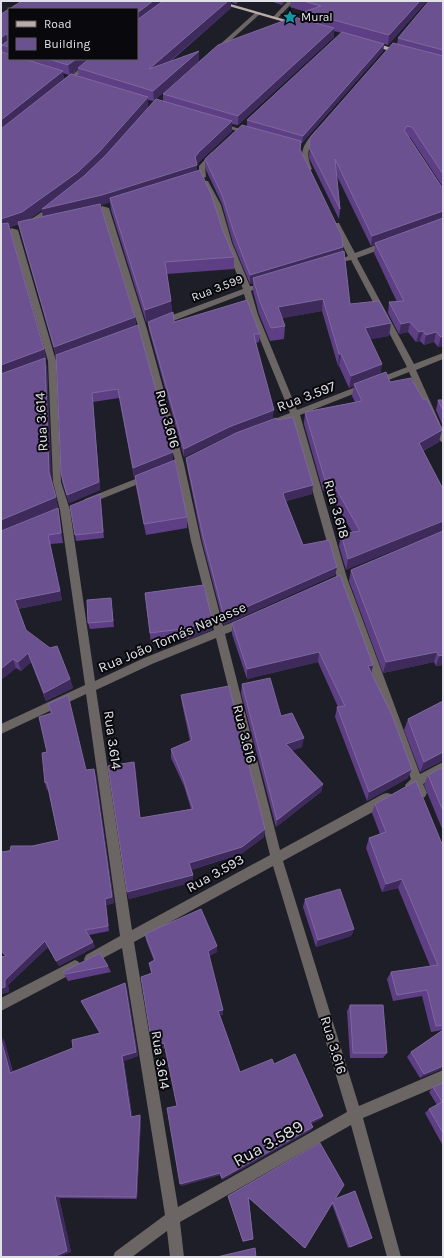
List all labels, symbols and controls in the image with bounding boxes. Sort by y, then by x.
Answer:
legend [8,8,138,60]
place icon: Mural [282,9,298,25]
place label: Mural [301,10,333,24]
text: Road [44,17,72,31]
text: Building [44,37,91,51]
street label: Rua 3.599 [189,272,245,304]
street label: Rua 3.597 [274,377,338,415]
street label: Rua 3.616 [152,388,183,450]
street label: Rua 3.614 [31,392,52,452]
street label: Rua 3.618 [320,478,353,540]
street label: Rua João Tomás Navasse [96,599,249,676]
street label: Rua 3.616 [229,703,260,765]
street label: Rua 3.614 [100,710,125,771]
street label: Rua 3.593 [184,851,247,896]
street label: Rua 3.616 [317,1014,350,1076]
street label: Rua 3.614 [147,1029,174,1091]
street label: Rua 3.589 [229,1116,307,1170]

